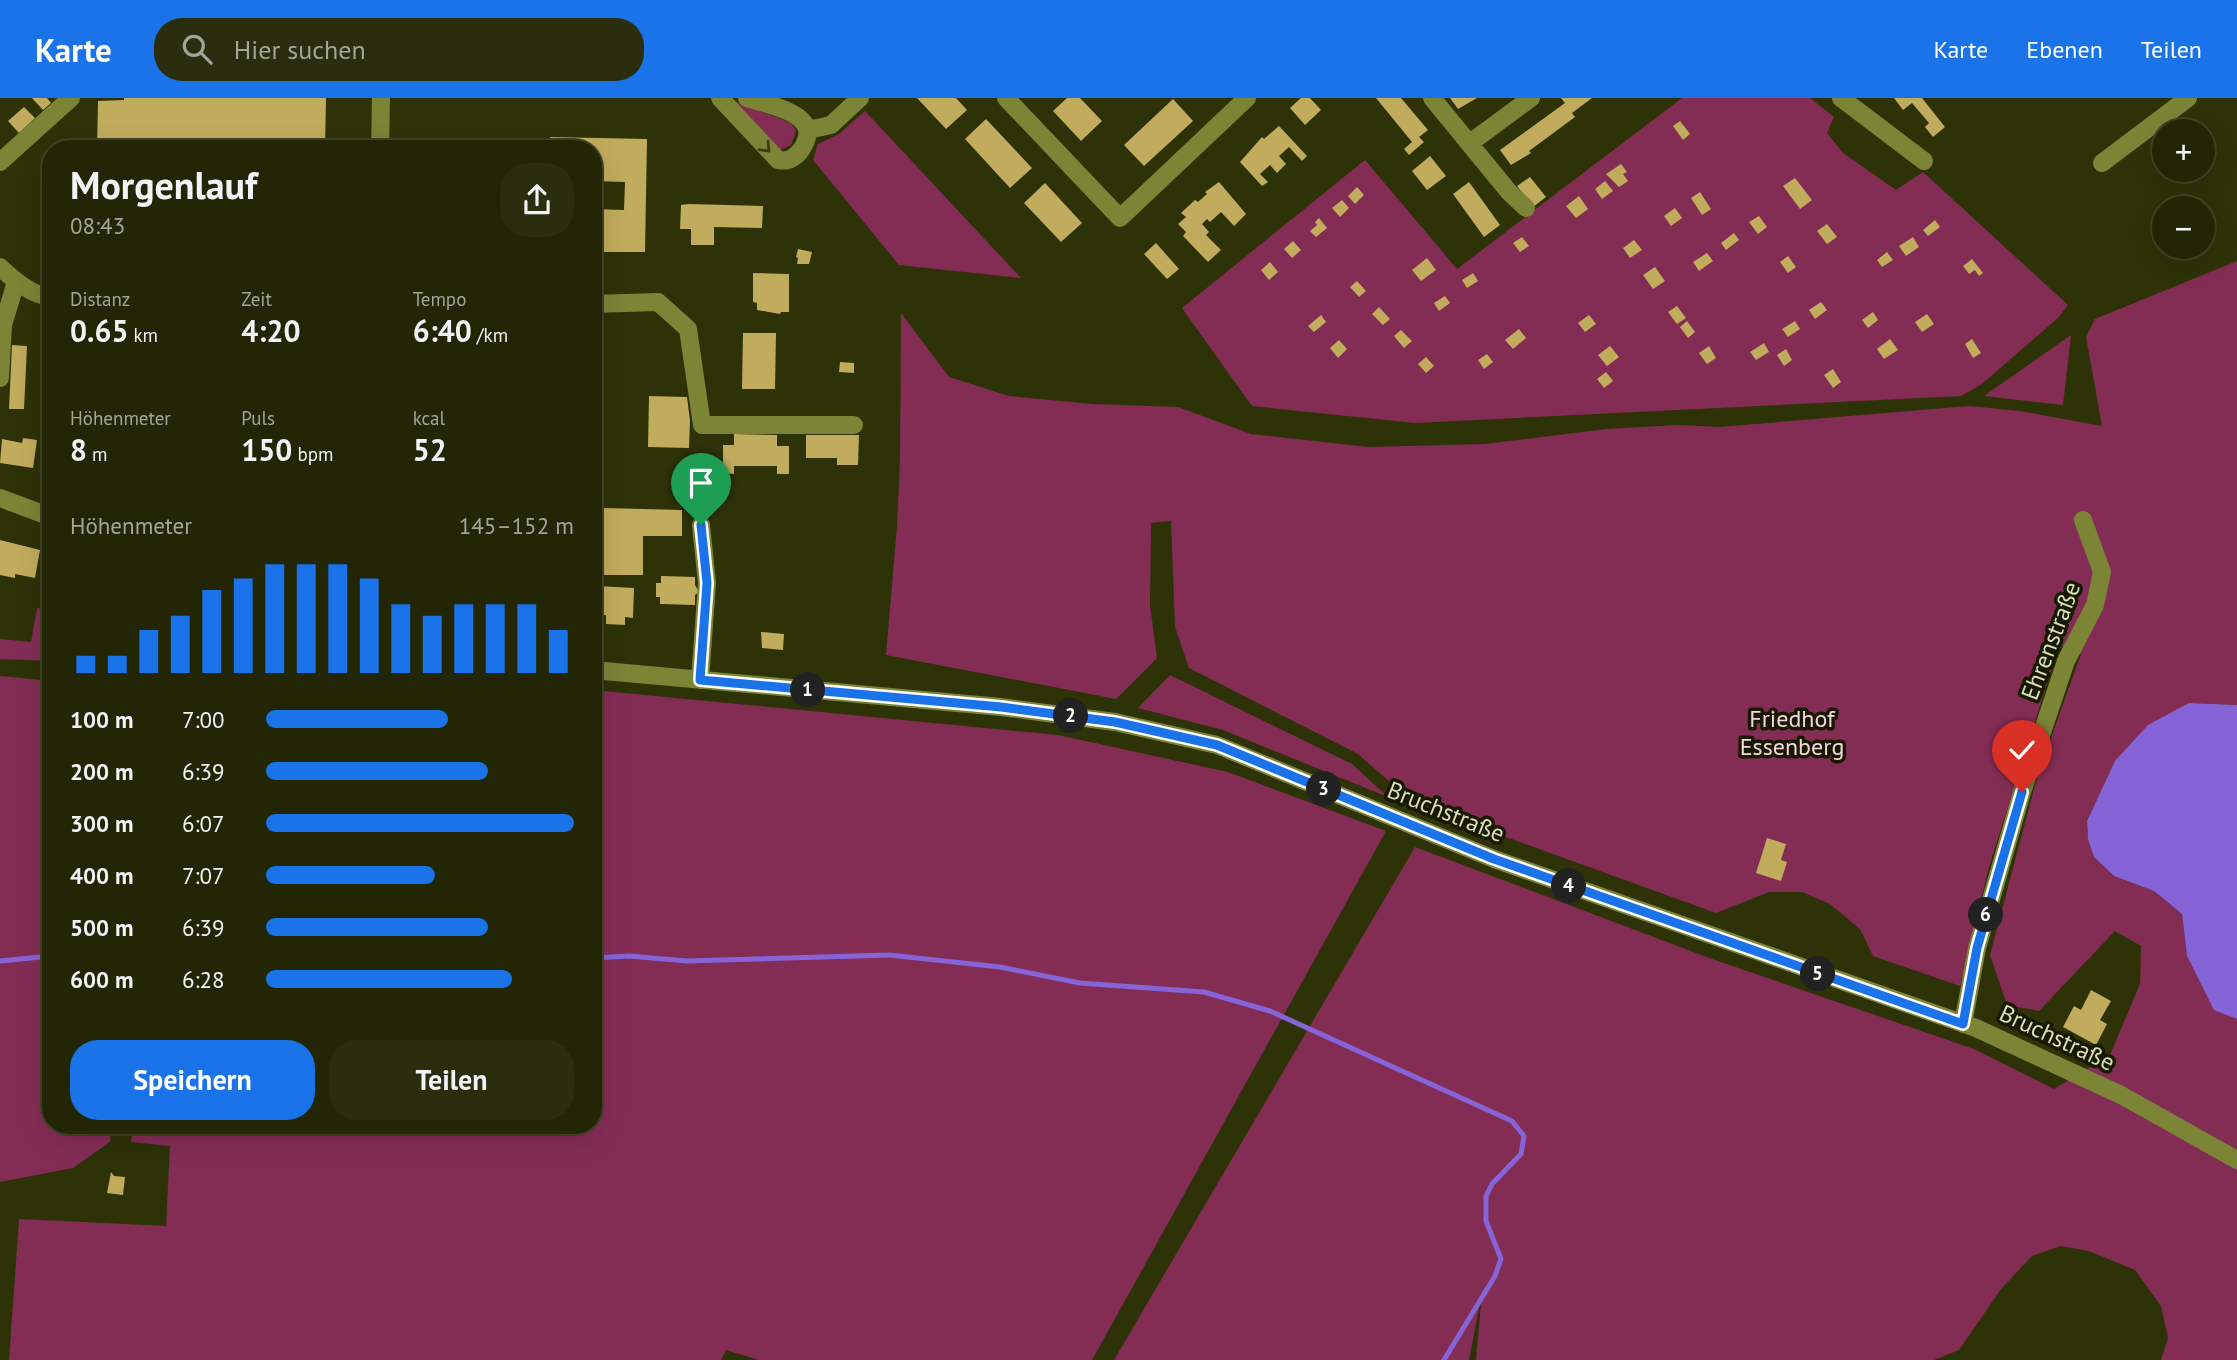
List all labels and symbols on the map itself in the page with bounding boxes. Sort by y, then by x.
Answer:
one-way arrow [758,140,771,153]
pin [671,453,731,525]
street label: Ehrenstraße [2014,577,2087,704]
pin: 1 [790,672,826,708]
pin: 2 [1054,698,1088,734]
park label: Friedhof Essenberg [1740,703,1844,762]
pin [1992,720,2052,792]
pin: 3 [1306,772,1342,806]
street label: Bruchstraße [1383,774,1509,849]
pin: 4 [1552,868,1586,904]
pin: 6 [1968,898,2004,932]
pin: 5 [1800,956,1836,992]
street label: Bruchstraße [1995,997,2120,1078]

